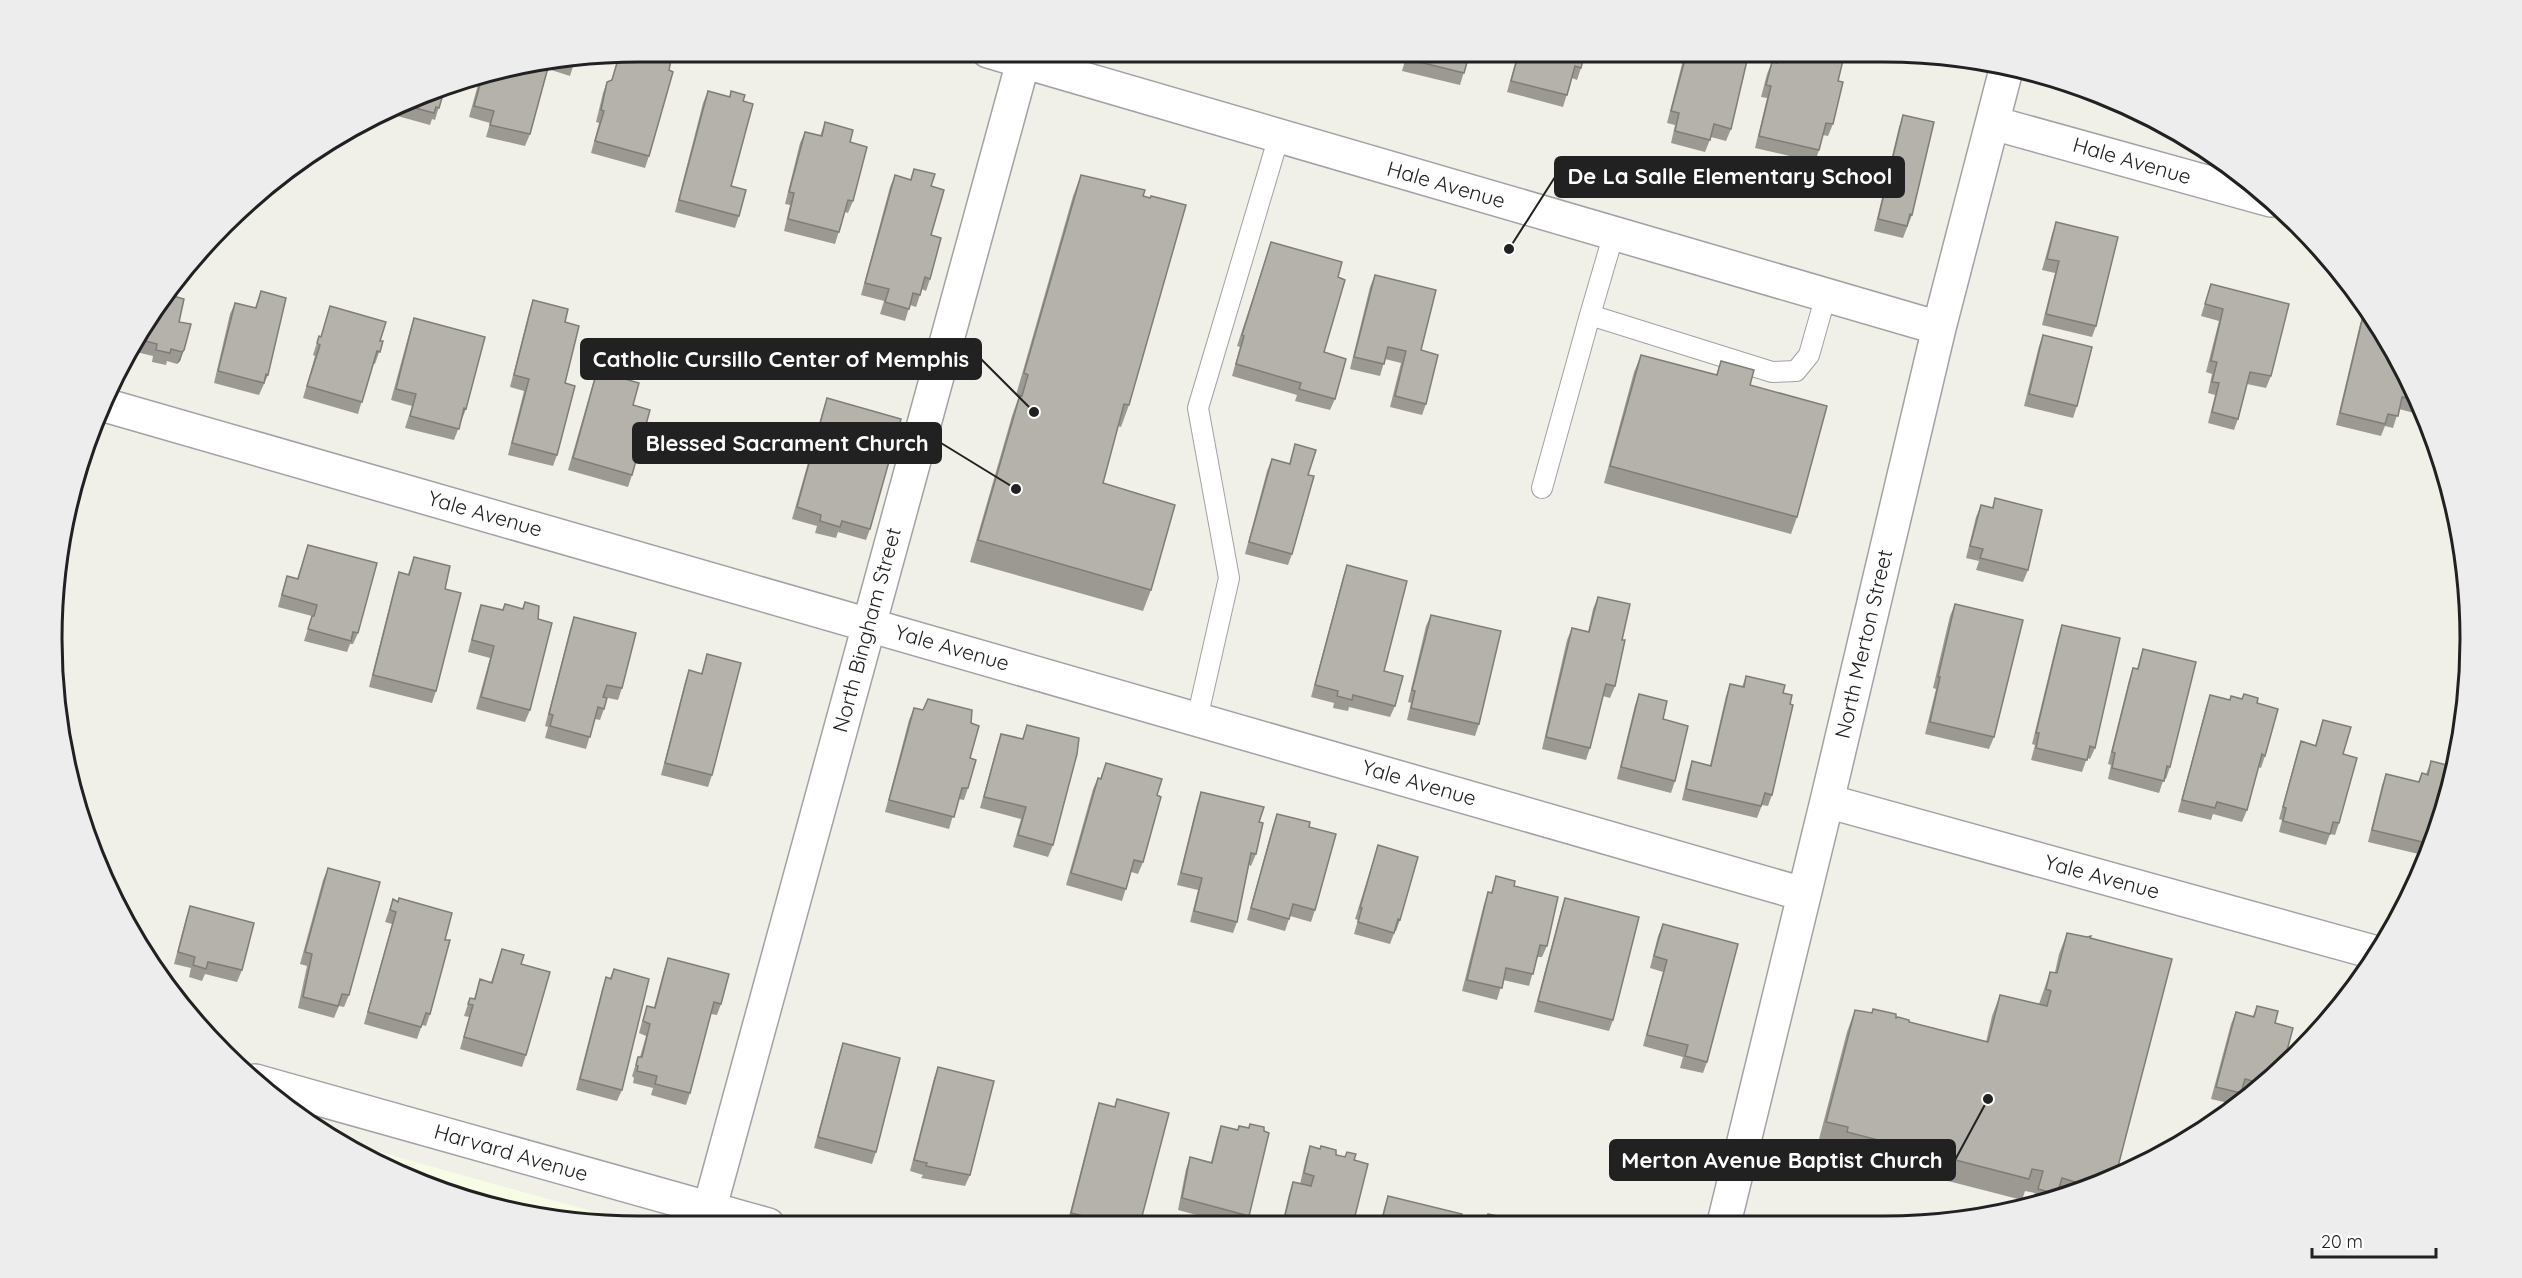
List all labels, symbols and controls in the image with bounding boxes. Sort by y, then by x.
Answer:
street label: Hale Avenue [2070,131,2194,189]
street label: Hale Avenue [1384,155,1508,213]
callout: De La Salle Elementary School [1555,157,1904,197]
text: De La Salle Elementary School [1567,162,1893,190]
callout: Catholic Cursillo Center of Memphis [581,339,981,379]
text: Catholic Cursillo Center of Memphis [593,345,969,373]
callout: Blessed Sacrament Church [633,423,941,463]
text: Blessed Sacrament Church [645,429,929,457]
street label: Yale Avenue [425,484,545,542]
street label: North Bingham Street [826,524,906,735]
street label: North Merton Street [1829,547,1897,741]
street label: Yale Avenue [892,618,1012,676]
street label: Yale Avenue [1359,753,1479,811]
street label: Yale Avenue [2042,848,2163,904]
street label: Harvard Avenue [431,1118,591,1186]
callout: Merton Avenue Baptist Church [1610,1140,1955,1180]
text: Merton Avenue Baptist Church [1621,1146,1943,1174]
scale bar [2312,1221,2436,1259]
text: 20 m [2321,1230,2363,1253]

